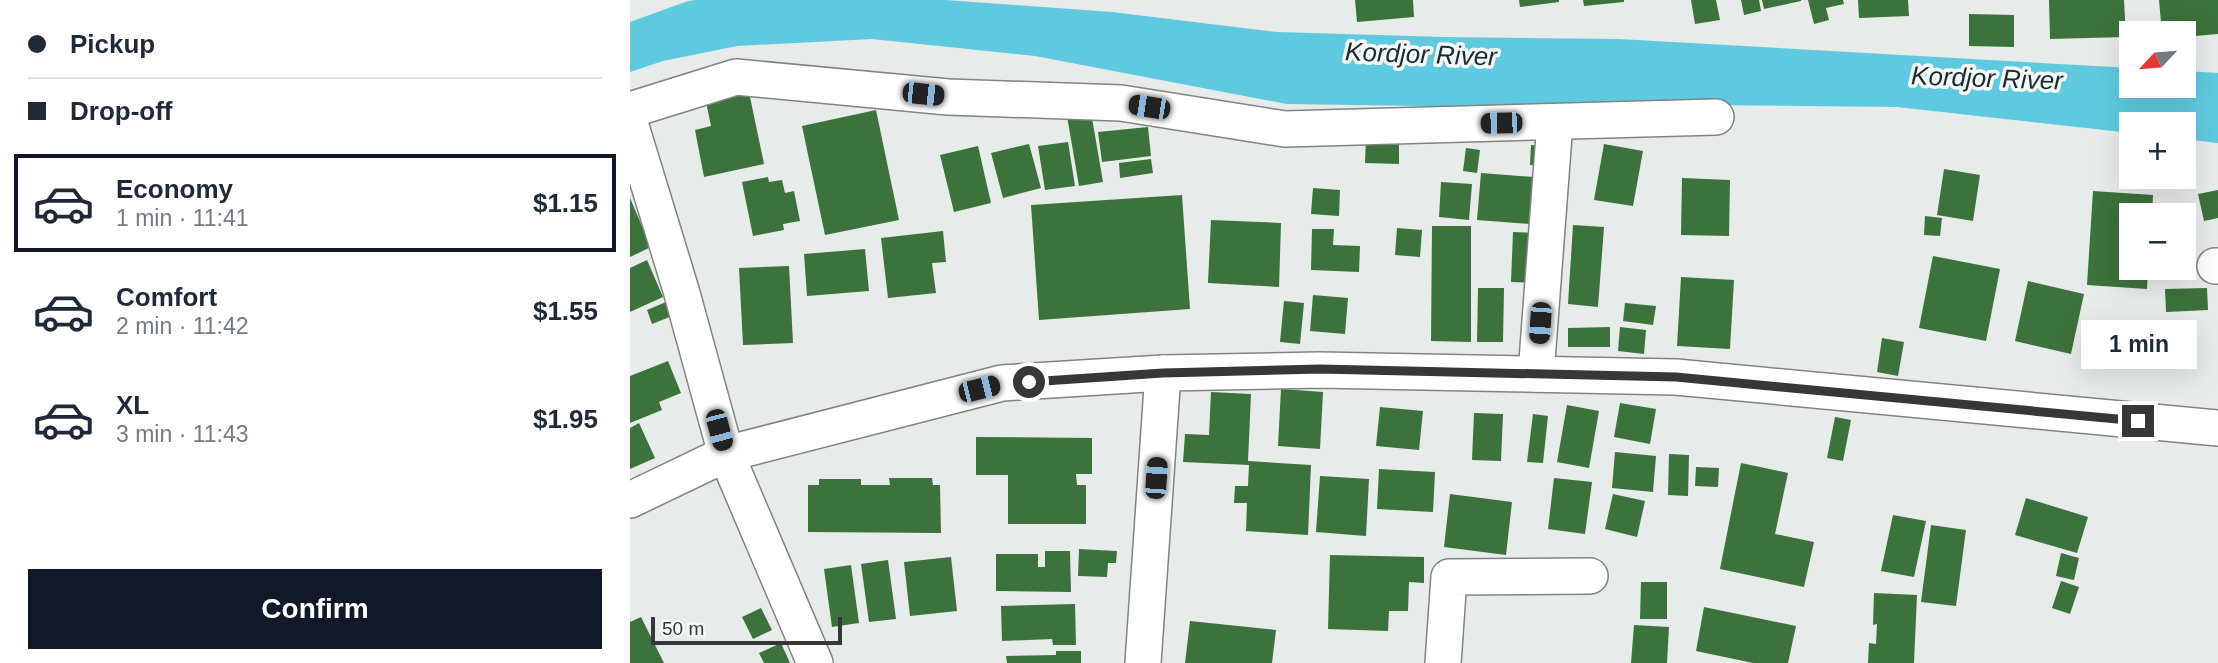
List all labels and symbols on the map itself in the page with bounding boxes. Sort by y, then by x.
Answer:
north arrow [2119,21,2196,98]
water label: Kordjor River [1345,36,1499,72]
water label: Kordjor River [1911,60,2065,96]
car [902,81,945,107]
car [1127,93,1172,121]
car [1480,112,1523,134]
car [1529,301,1552,345]
callout: 1 min [2080,320,2196,368]
route start [1013,366,1045,398]
car [957,374,1002,404]
route end [2122,405,2154,437]
car [704,407,735,453]
car [1145,456,1168,500]
scale bar [651,614,842,646]

